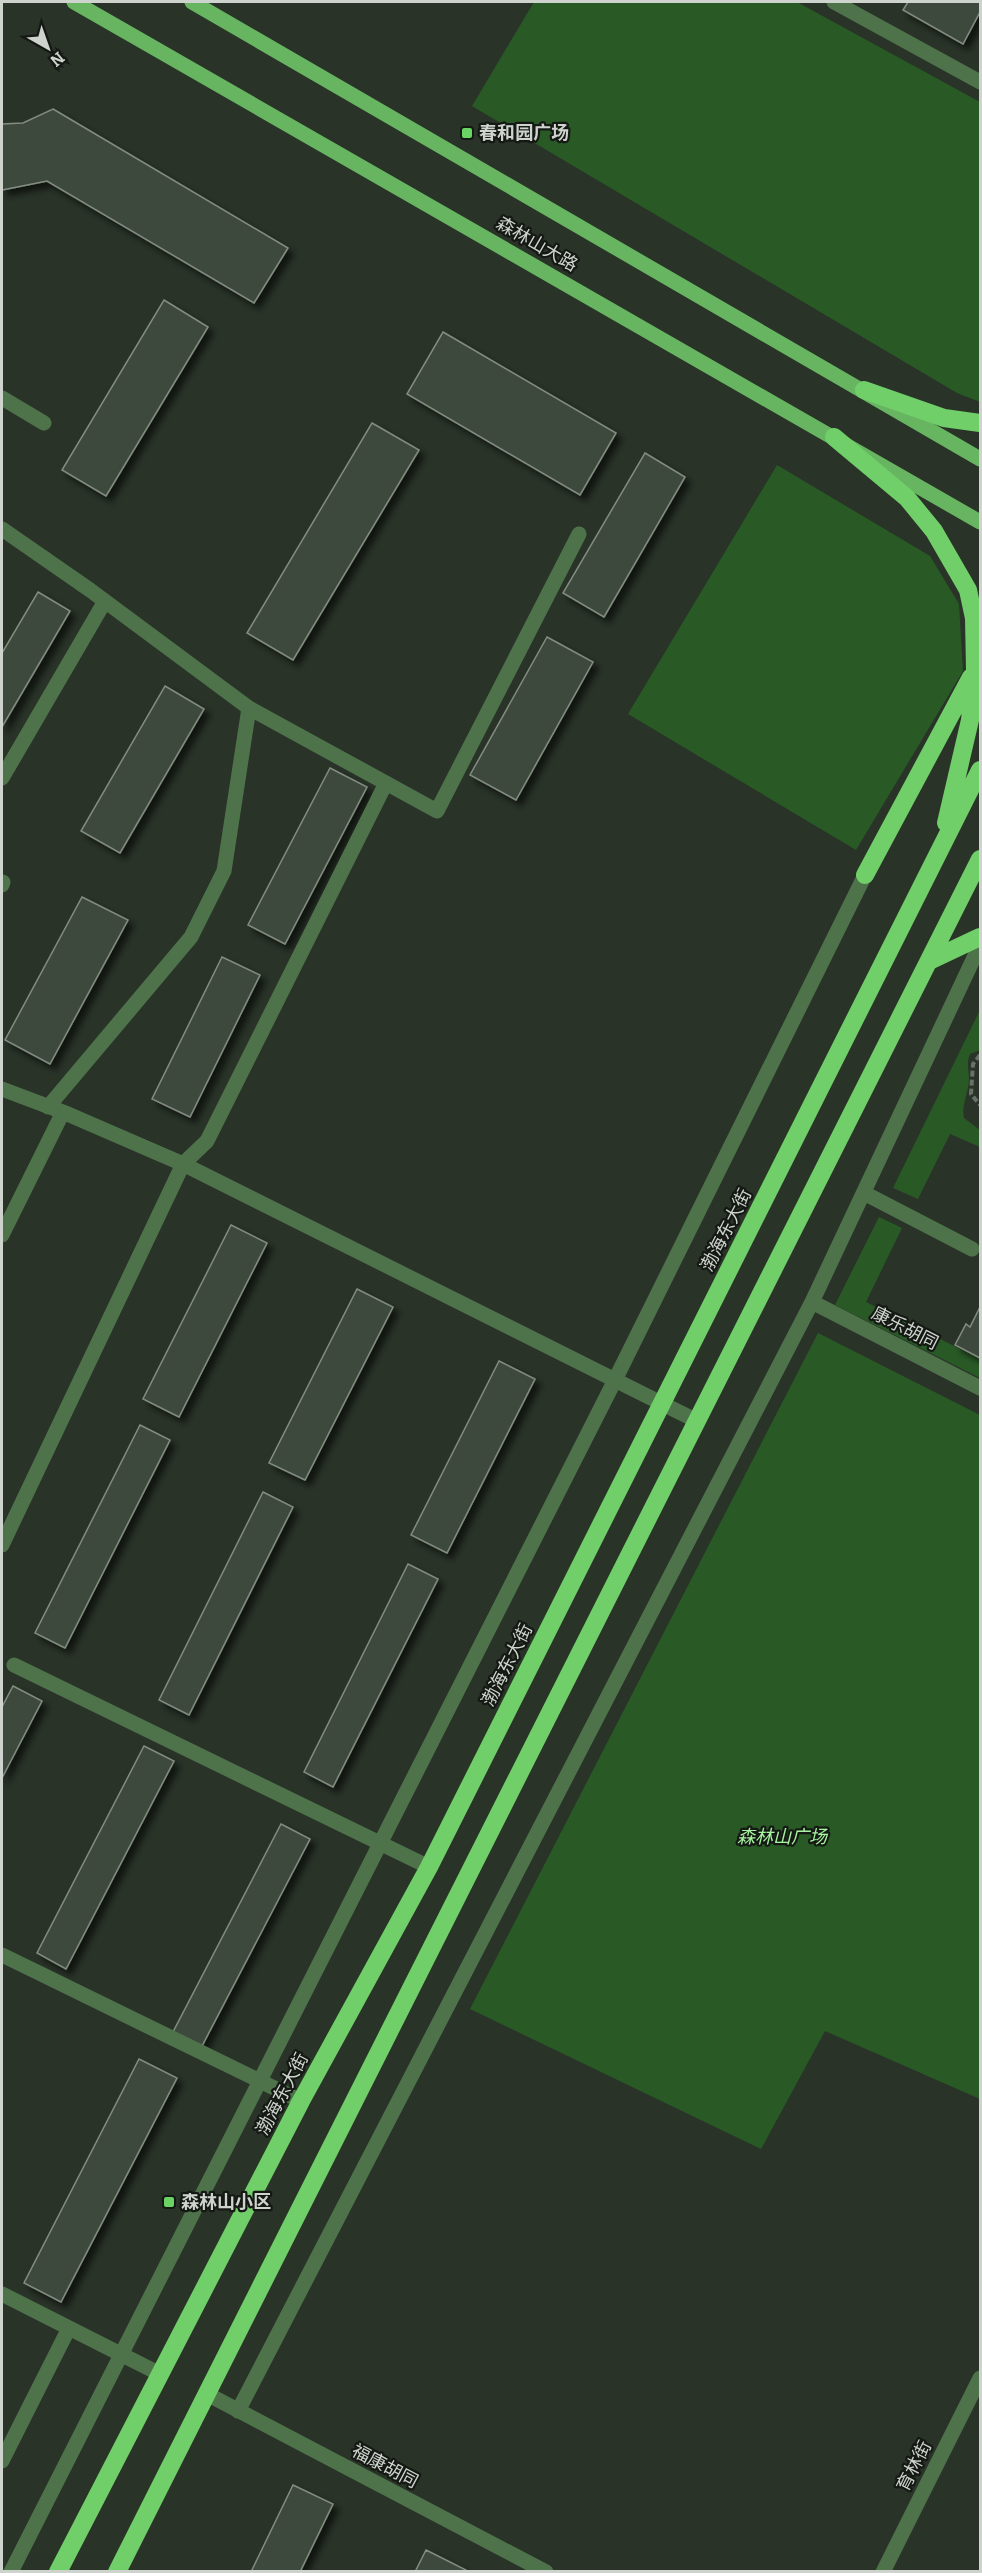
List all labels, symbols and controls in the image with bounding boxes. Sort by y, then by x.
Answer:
north arrow [18,18,78,78]
text: N [46,48,68,70]
place label: 春和园广场 [479,122,569,144]
marker: 春和园广场 [460,126,474,140]
street label: 森林山大路 [493,212,581,276]
street label: 渤海东大街 [696,1185,756,1275]
street label: 康乐胡同 [868,1302,942,1354]
street label: 渤海东大街 [477,1620,537,1710]
park label: 森林山广场 [737,1826,829,1848]
street label: 渤海东大街 [251,2049,313,2139]
place label: 森林山小区 [181,2191,271,2213]
marker: 森林山小区 [162,2195,176,2209]
street label: 育林街 [892,2437,936,2495]
street label: 福康胡同 [348,2439,422,2493]

